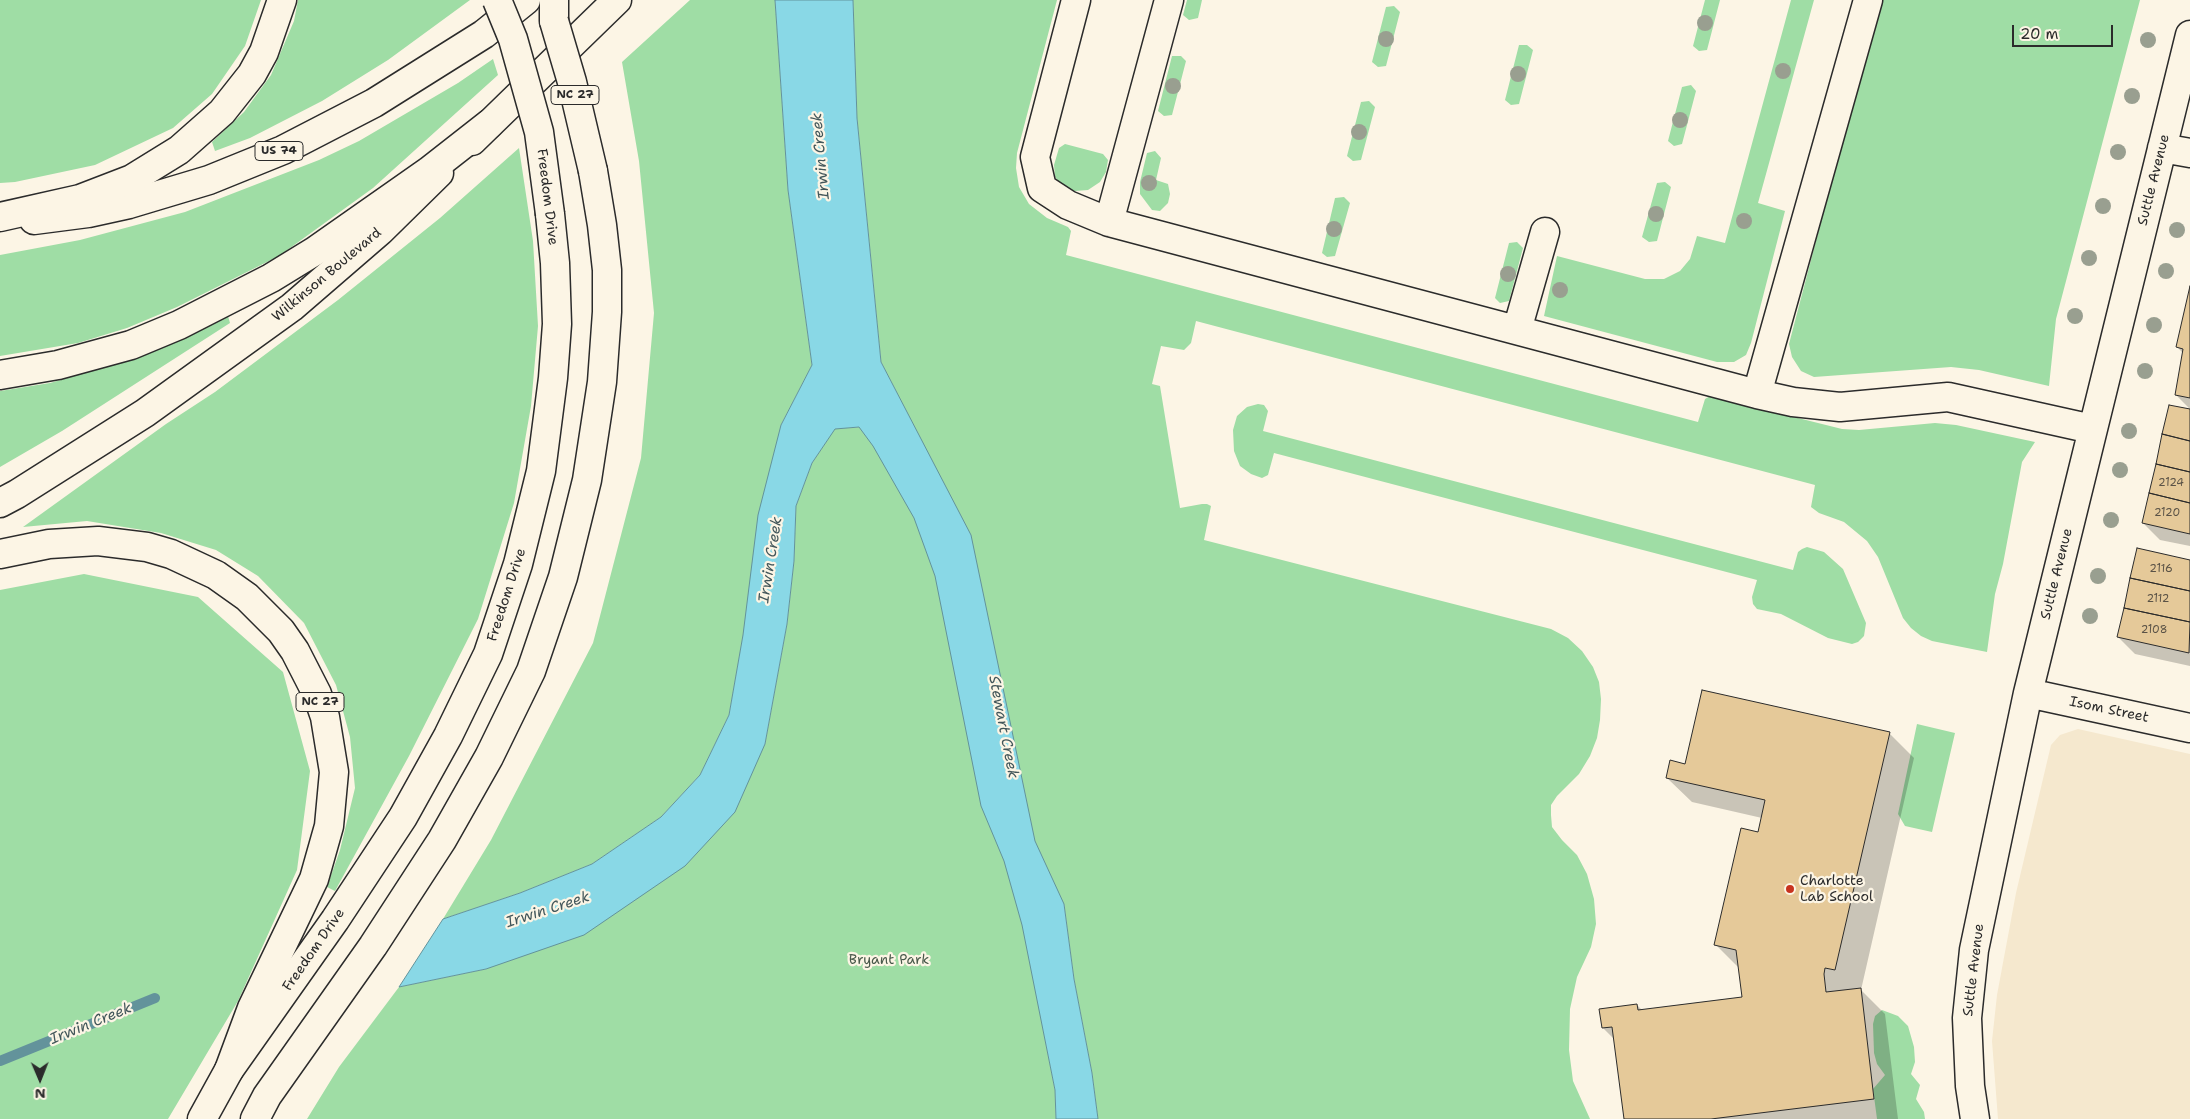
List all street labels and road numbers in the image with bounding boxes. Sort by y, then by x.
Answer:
road number: NC 27 [551,86,599,104]
street label: Suttle Avenue [2135,133,2173,227]
road number: US 74 [255,142,303,160]
street label: Freedom Drive [533,148,561,246]
street label: Wilkinson Boulevard [269,224,385,326]
street label: Suttle Avenue [2038,527,2076,621]
street label: Freedom Drive [484,546,530,644]
road number: NC 27 [296,692,344,712]
street label: Isom Street [2068,693,2150,727]
street label: Freedom Drive [279,905,349,995]
street label: Suttle Avenue [1960,923,1988,1017]

